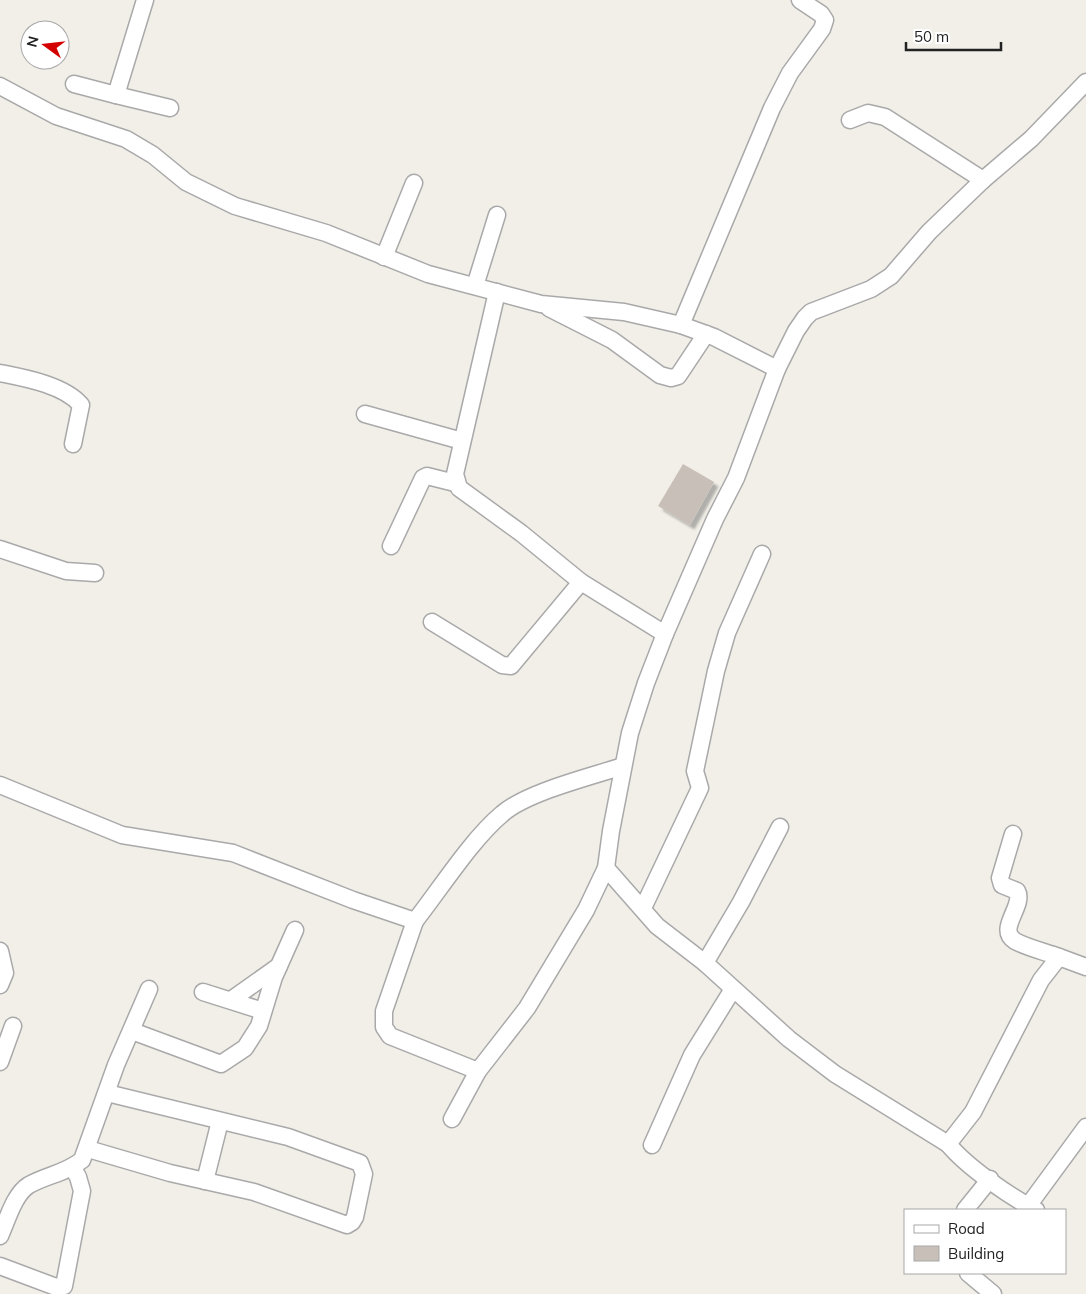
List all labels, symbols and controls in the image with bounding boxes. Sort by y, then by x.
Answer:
north arrow [20,20,70,70]
scale bar [906,20,1001,52]
text: 50 m [914,27,949,46]
text: N [22,34,43,49]
legend [904,1209,1066,1274]
text: Road [948,1219,985,1238]
text: Building [948,1244,1004,1263]

